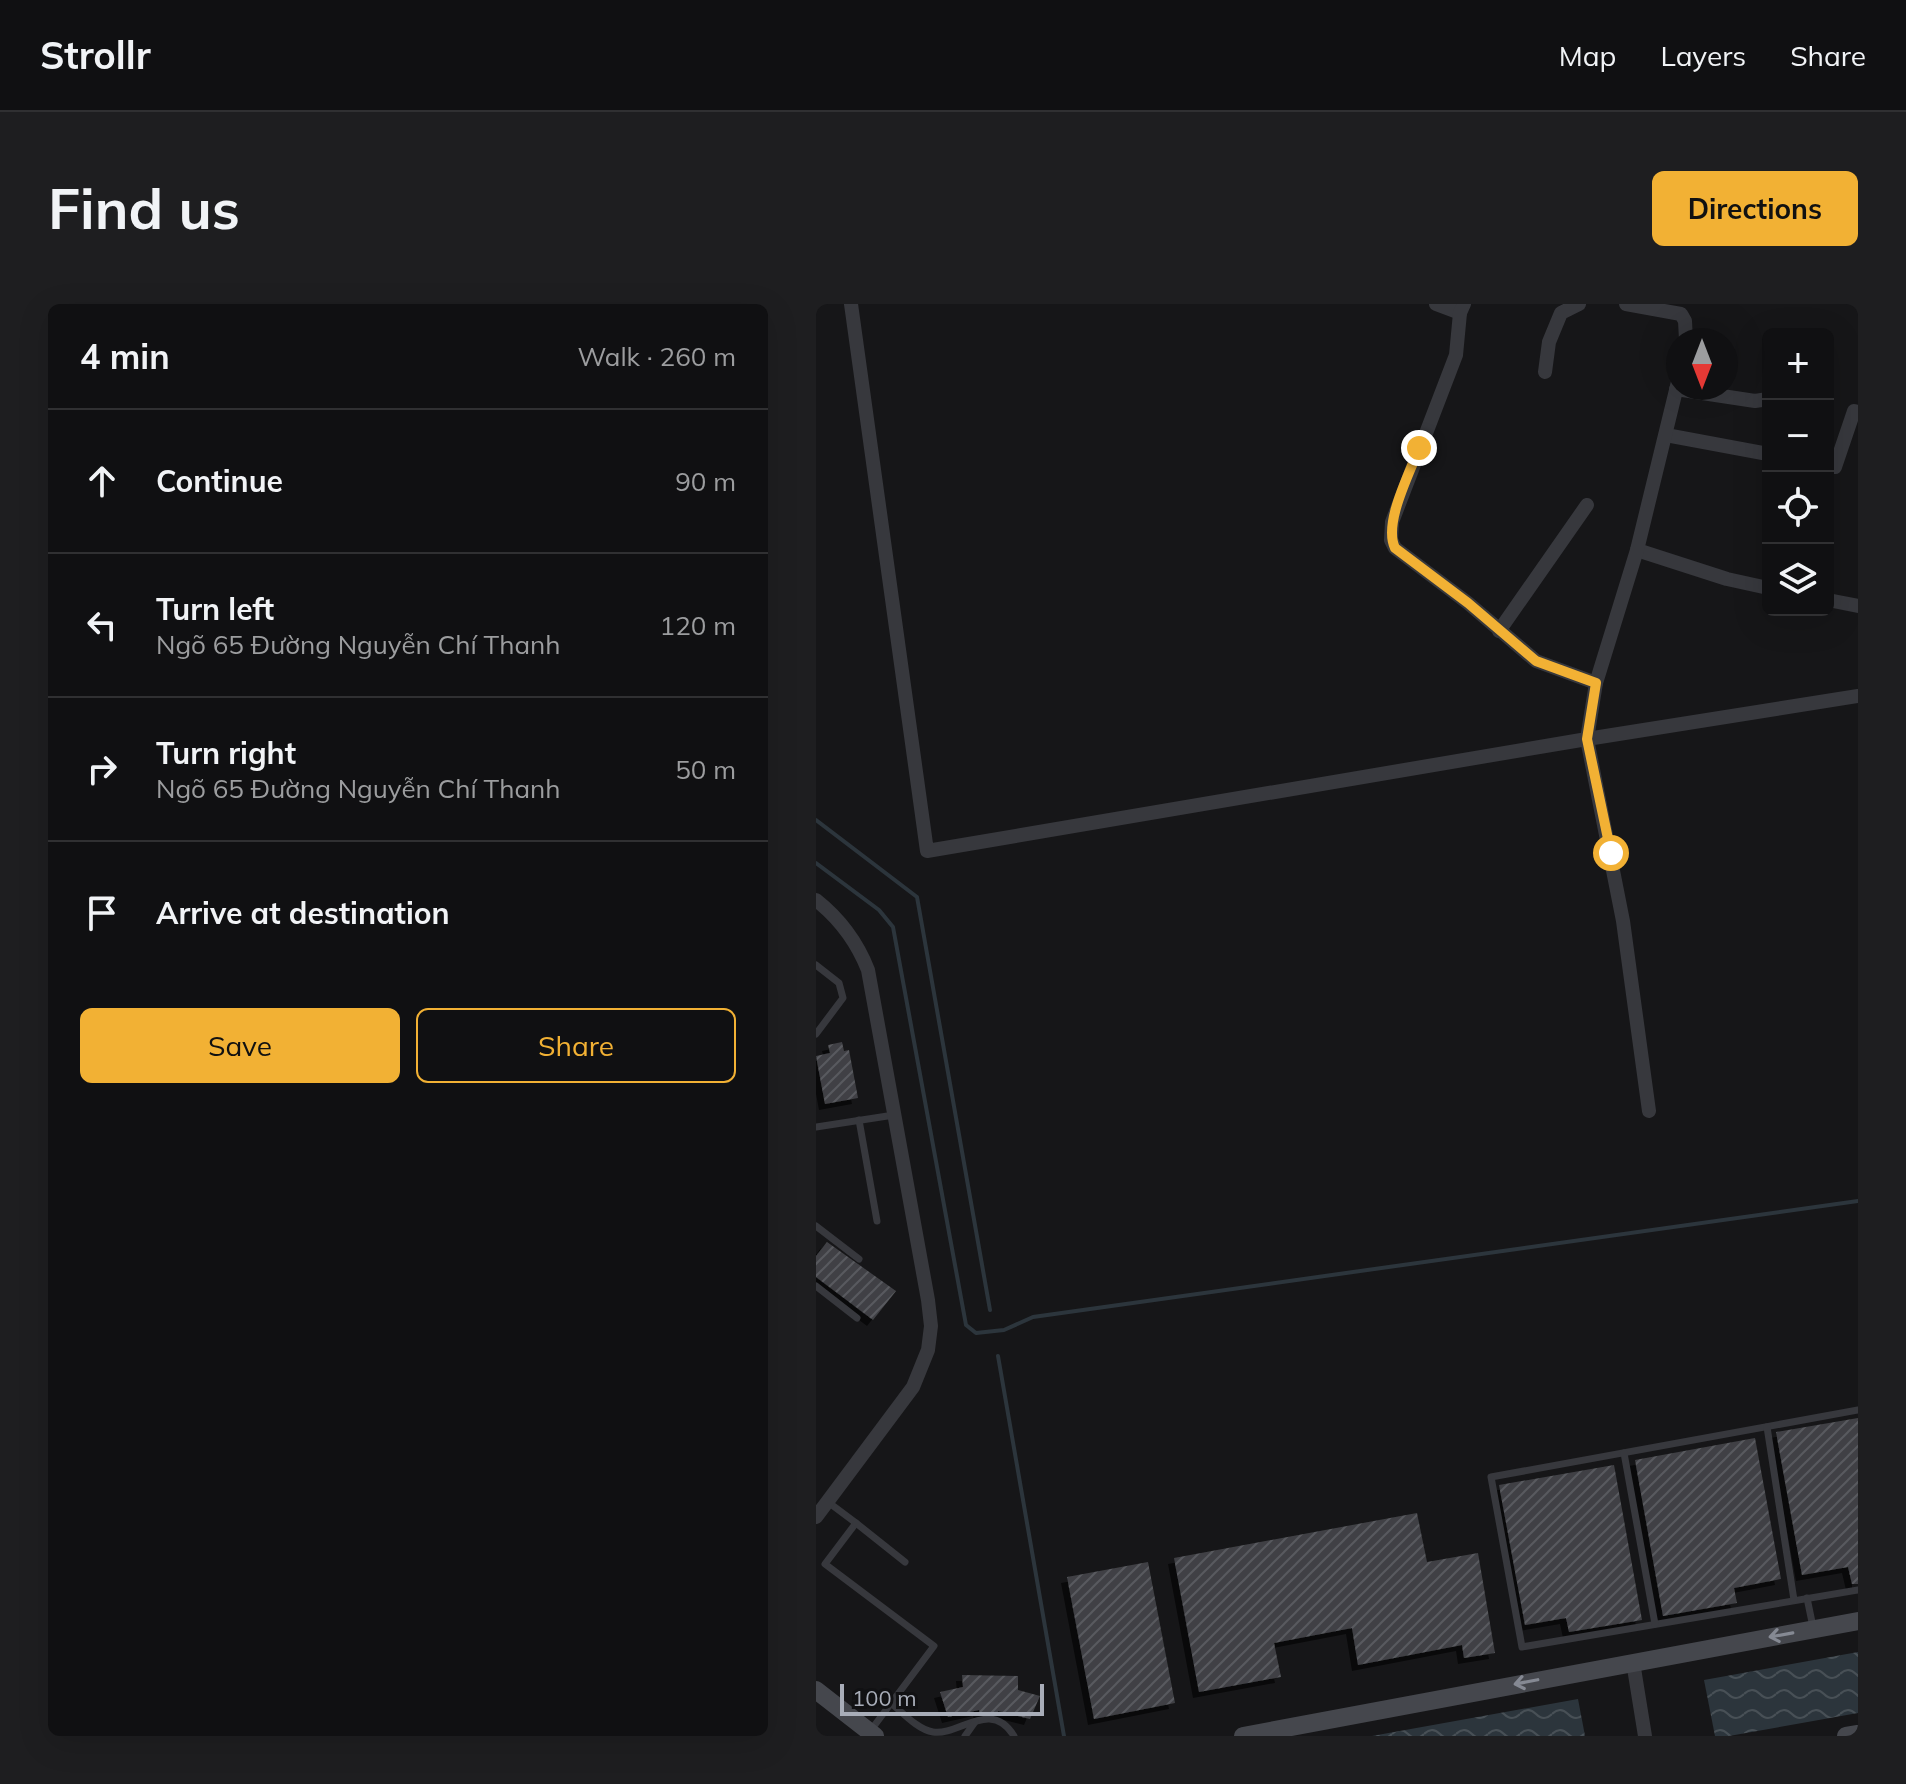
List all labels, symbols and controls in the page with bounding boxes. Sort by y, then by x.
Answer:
text: Strollr [40,31,151,79]
text: Map [1559,38,1616,73]
text: Layers [1660,38,1746,73]
text: Share [1790,38,1866,73]
button: Directions [1652,171,1858,246]
text: Find us [48,173,240,243]
north arrow [1666,328,1738,400]
map controls [1762,328,1834,616]
button: + [1762,328,1834,400]
text: 4 min [80,335,170,378]
text: Walk · 260 m [577,340,736,373]
button: − [1762,400,1834,472]
route end [1401,430,1437,466]
icon: ahead [80,459,124,503]
text: Continue [156,462,283,500]
text: 90 m [675,465,736,498]
button: locate [1762,472,1834,544]
button: layers [1762,544,1834,616]
text: Turn left [156,590,274,628]
icon: left [80,603,124,647]
text: 120 m [660,609,736,642]
text: Ngõ 65 Đường Nguyễn Chí Thanh [156,628,561,661]
text: Turn right [156,734,296,772]
icon: right [80,747,124,791]
text: 50 m [675,753,736,786]
text: Ngõ 65 Đường Nguyễn Chí Thanh [156,772,561,805]
route start [1593,835,1629,871]
icon: arrive [80,891,124,935]
text: Arrive at destination [156,894,450,932]
button: Save [80,1008,400,1083]
button: Share [416,1008,736,1083]
one-way arrow [1769,1629,1794,1644]
one-way arrow [1513,1676,1539,1691]
scale bar [840,1680,1044,1716]
text: 100 m [852,1684,917,1712]

